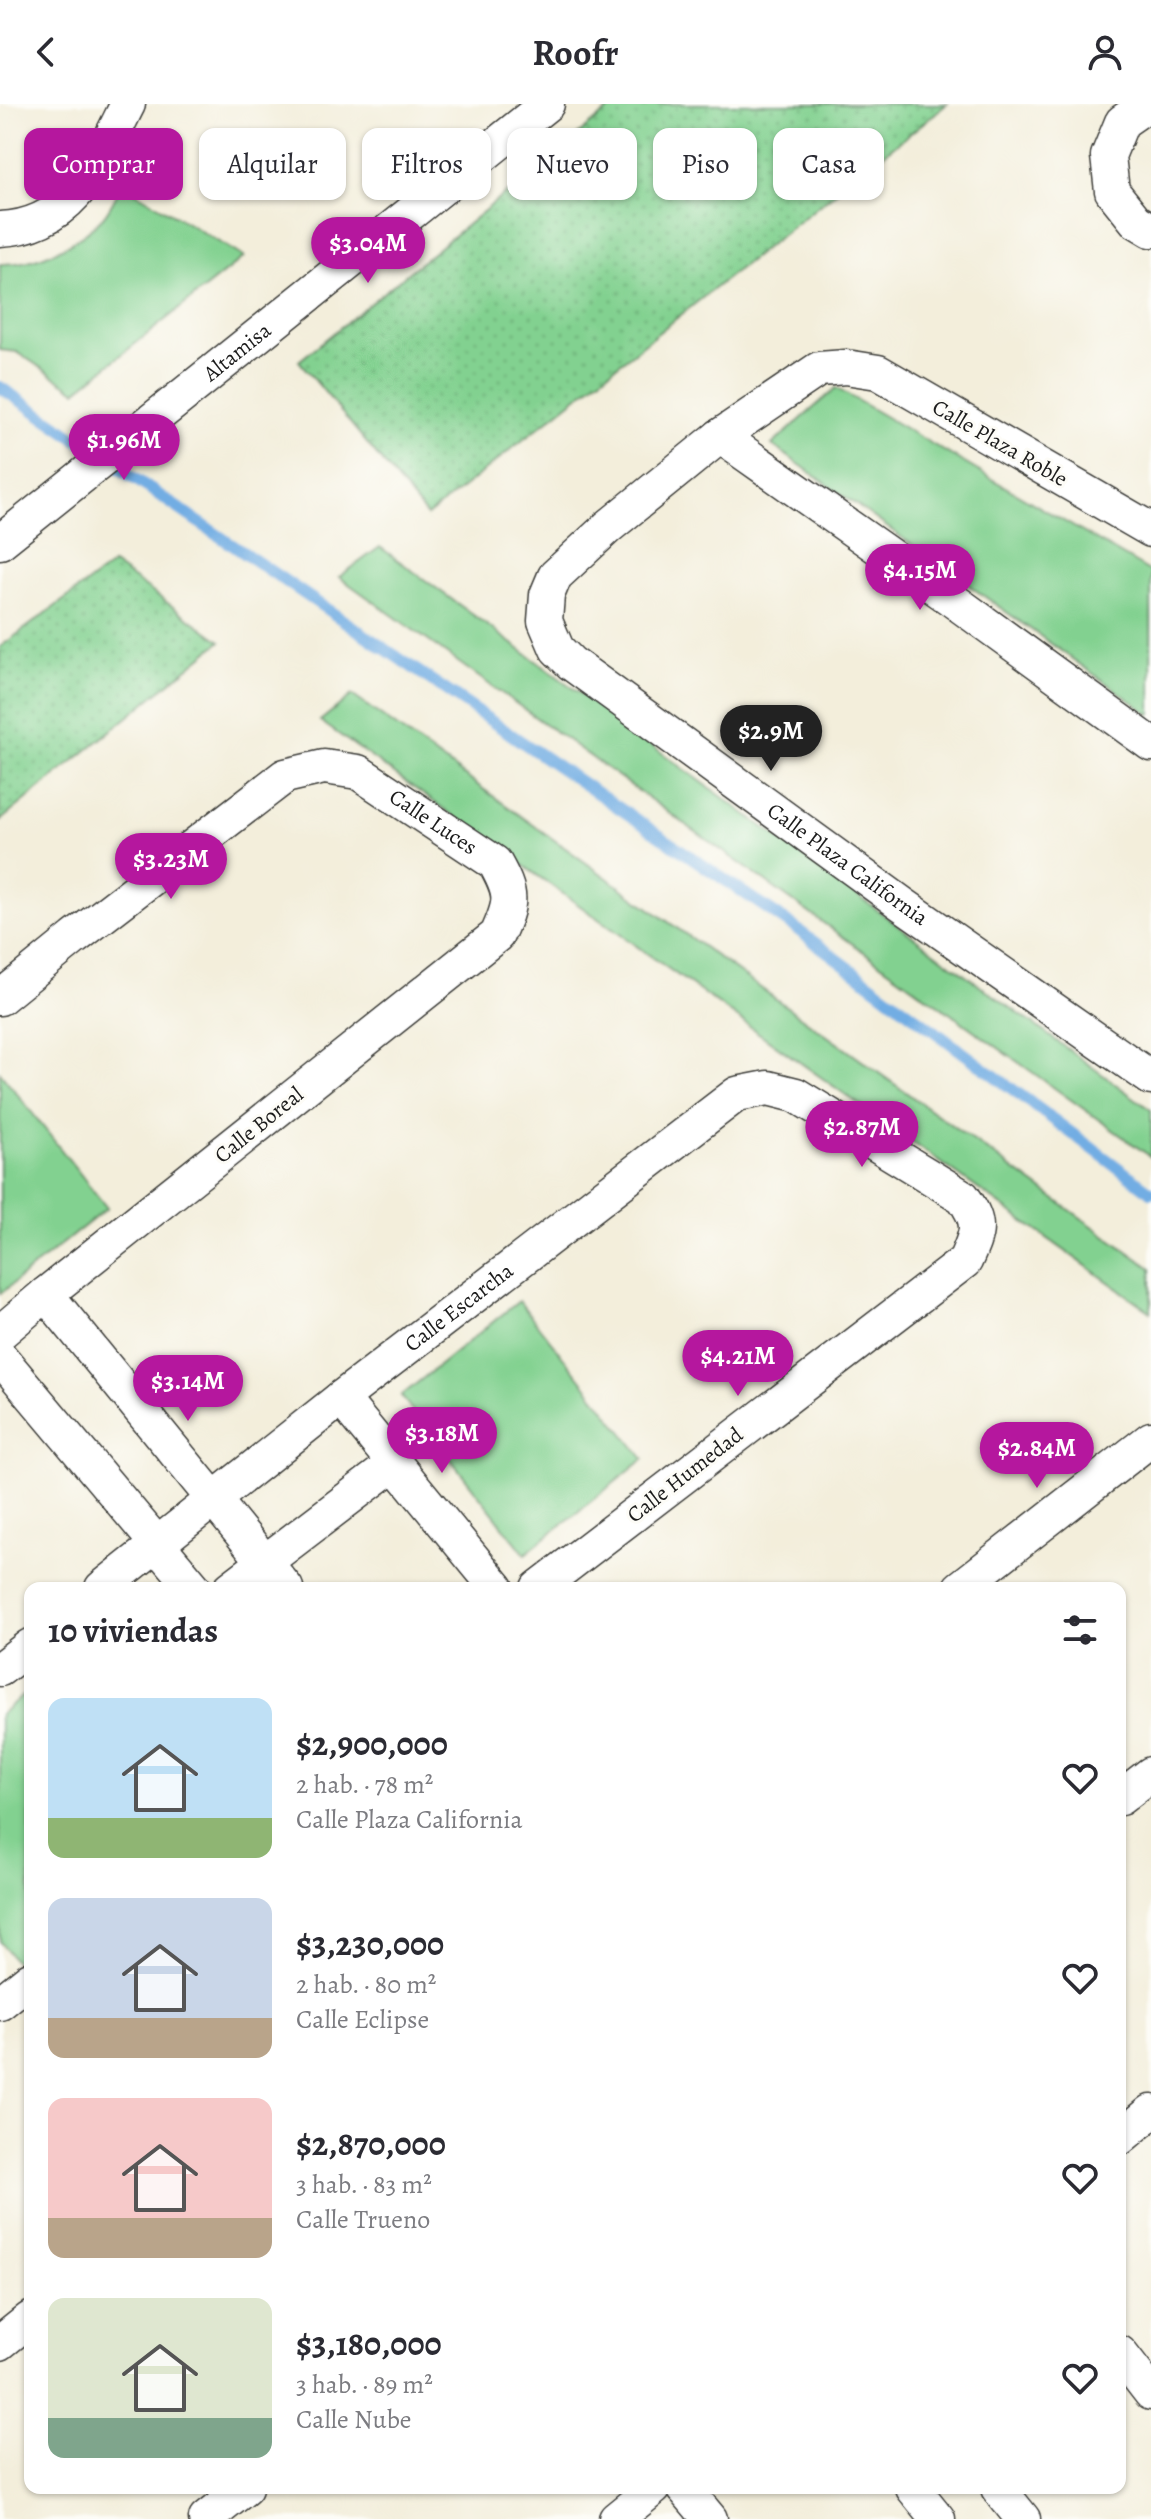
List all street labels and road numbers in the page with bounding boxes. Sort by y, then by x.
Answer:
street label: Altamisa [196,315,278,389]
street label: Calle Plaza Roble [927,392,1073,494]
street label: Calle Luces [383,782,483,862]
street label: Calle Plaza California [761,796,935,933]
street label: Calle Boreal [208,1080,310,1170]
street label: Calle Escarcha [398,1256,520,1359]
street label: Calle Humedad [621,1420,749,1530]

